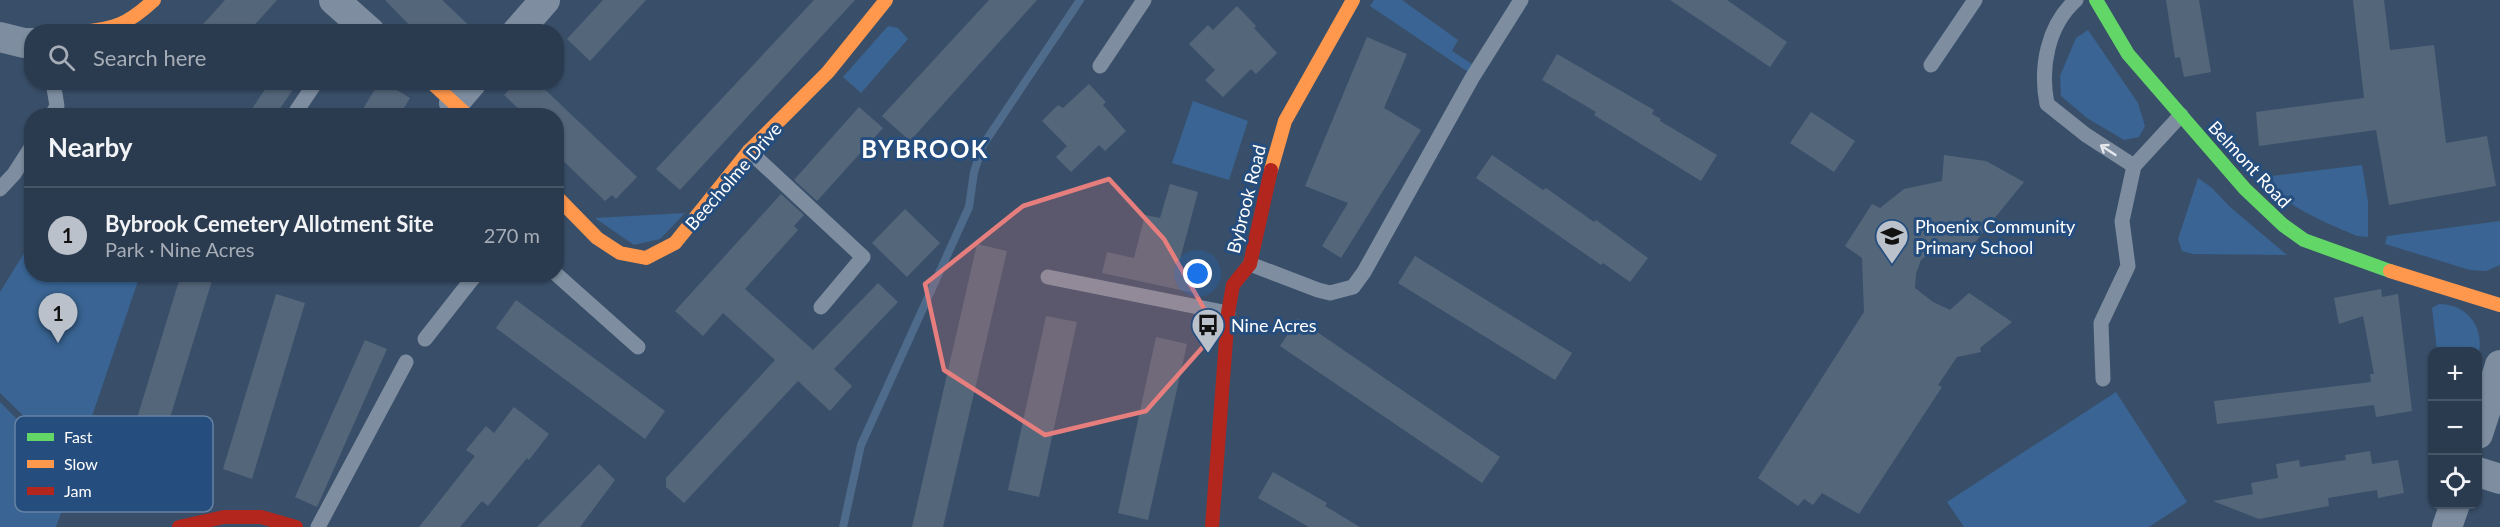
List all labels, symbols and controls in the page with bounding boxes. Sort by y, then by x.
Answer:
search box [24,24,564,90]
icon: search [45,41,78,74]
text: Search here [93,44,206,71]
street label: Belmont Road [2204,116,2296,212]
street label: Beecholme Drive [680,118,786,234]
text: Nearby [48,131,133,163]
district label: BYBROOK [861,134,989,163]
street label: Bybrook Road [1222,142,1270,256]
one-way arrow [2100,143,2117,155]
text: Bybrook Cemetery Allotment Site [105,210,434,237]
place label: Phoenix Community Primary School [1915,215,2076,258]
school or university icon: Phoenix Community Primary School [1874,218,1910,265]
text: 1 [62,223,73,247]
text: 270 m [484,223,540,247]
text: Park · Nine Acres [105,237,255,261]
your location [1183,259,1212,288]
pin: 1 [38,294,78,343]
bus stop icon: Nine Acres [1190,307,1226,354]
place label: Nine Acres [1231,314,1317,336]
map controls [2428,347,2482,509]
button: + [2428,347,2482,401]
button: − [2428,401,2482,455]
legend [15,416,213,512]
text: Fast [64,427,93,446]
text: Slow [64,454,98,473]
button: locate [2428,455,2482,509]
text: Jam [64,481,92,500]

